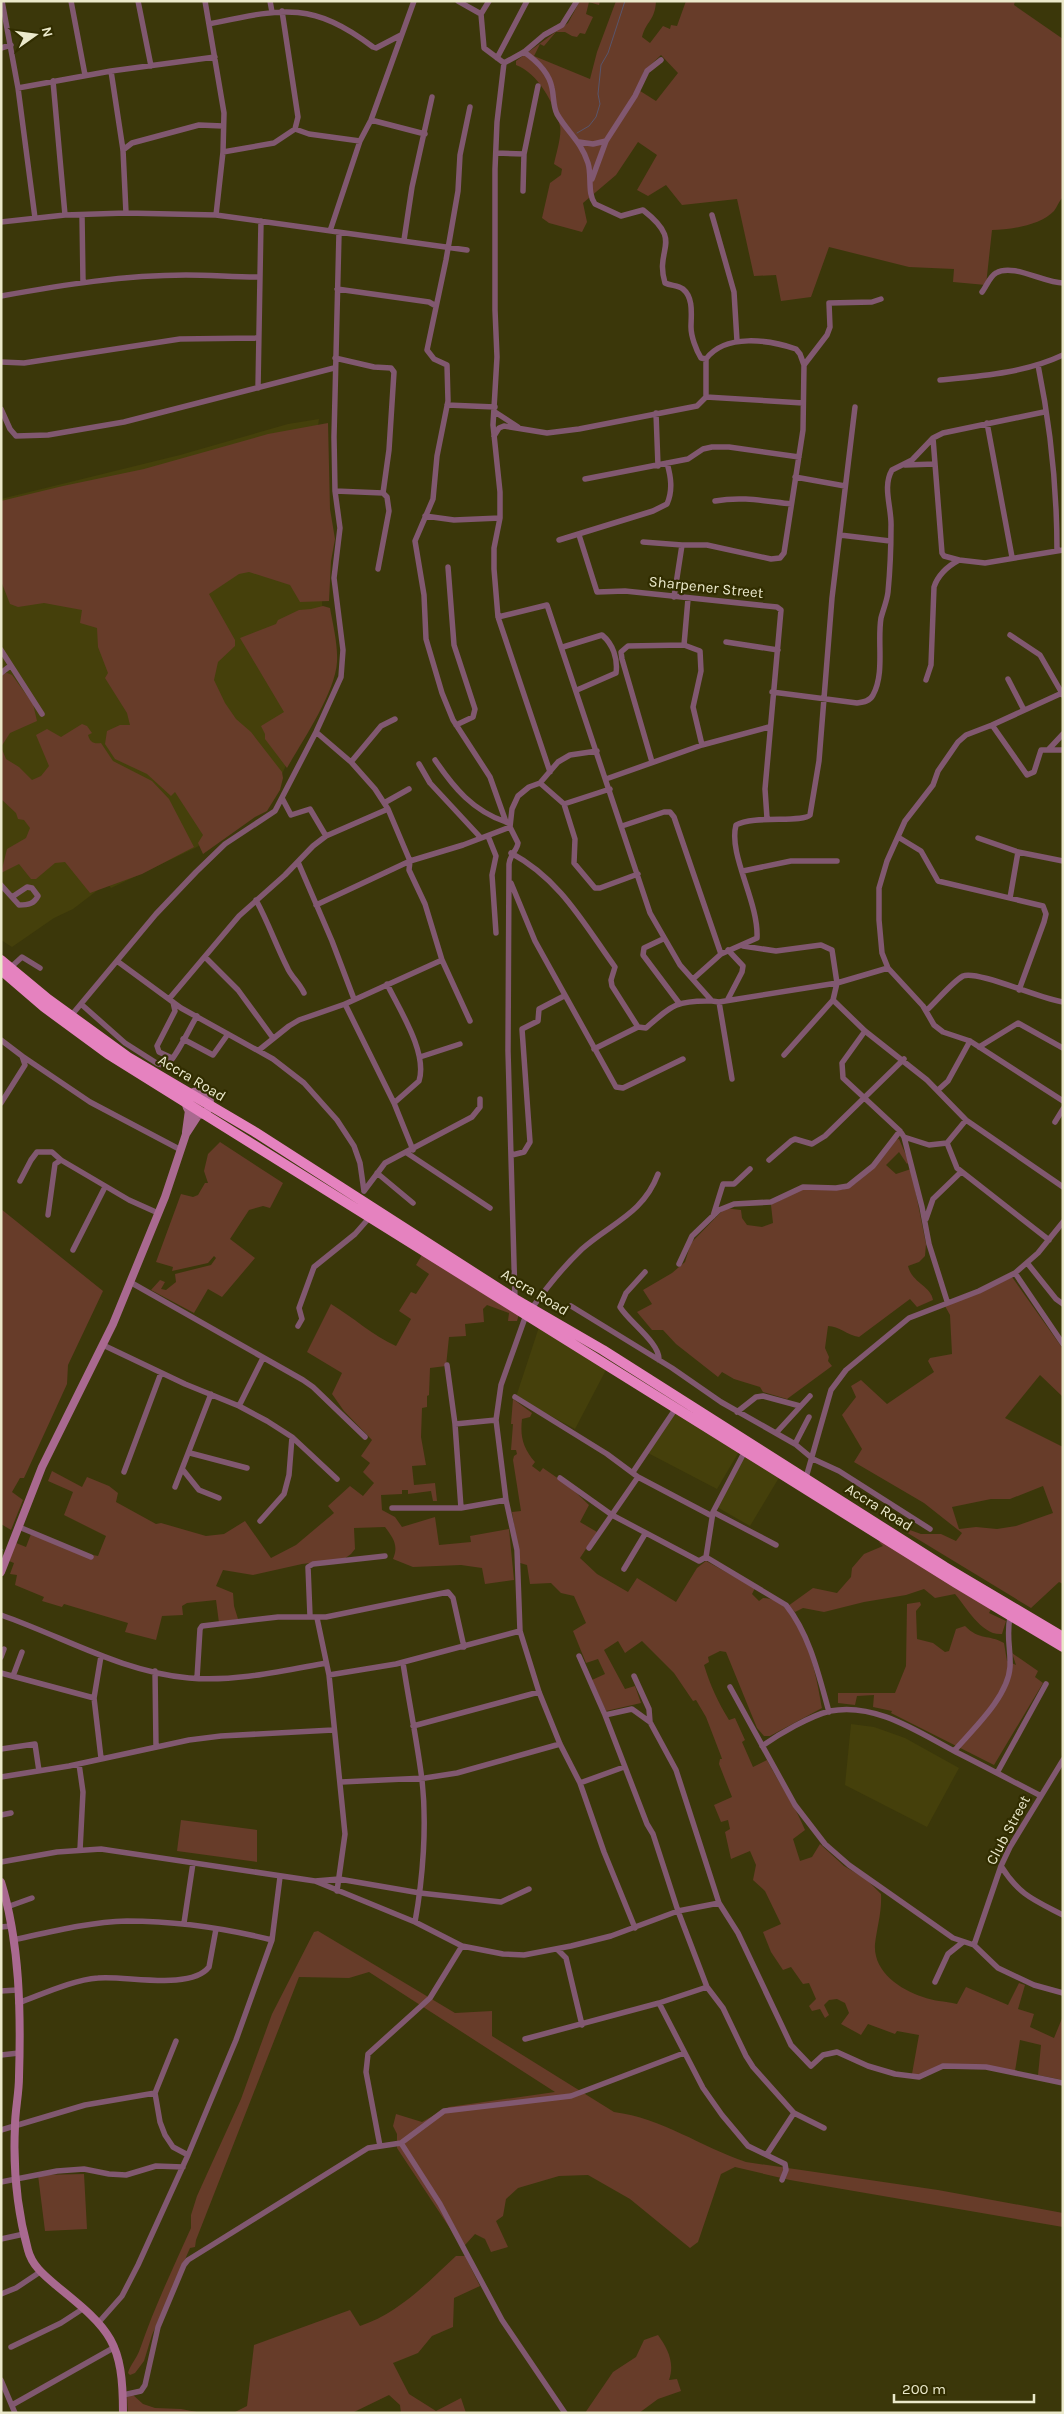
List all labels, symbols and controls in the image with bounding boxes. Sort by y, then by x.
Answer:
north arrow [10,10,60,60]
text: N [38,25,57,39]
street label: Sharpener Street [648,572,765,602]
street label: Accra Road [155,1051,229,1105]
street label: Accra Road [498,1265,572,1319]
street label: Accra Road [842,1479,916,1535]
street label: Club Street [982,1792,1034,1868]
scale bar [894,2372,1034,2404]
text: 200 m [902,2380,946,2398]

